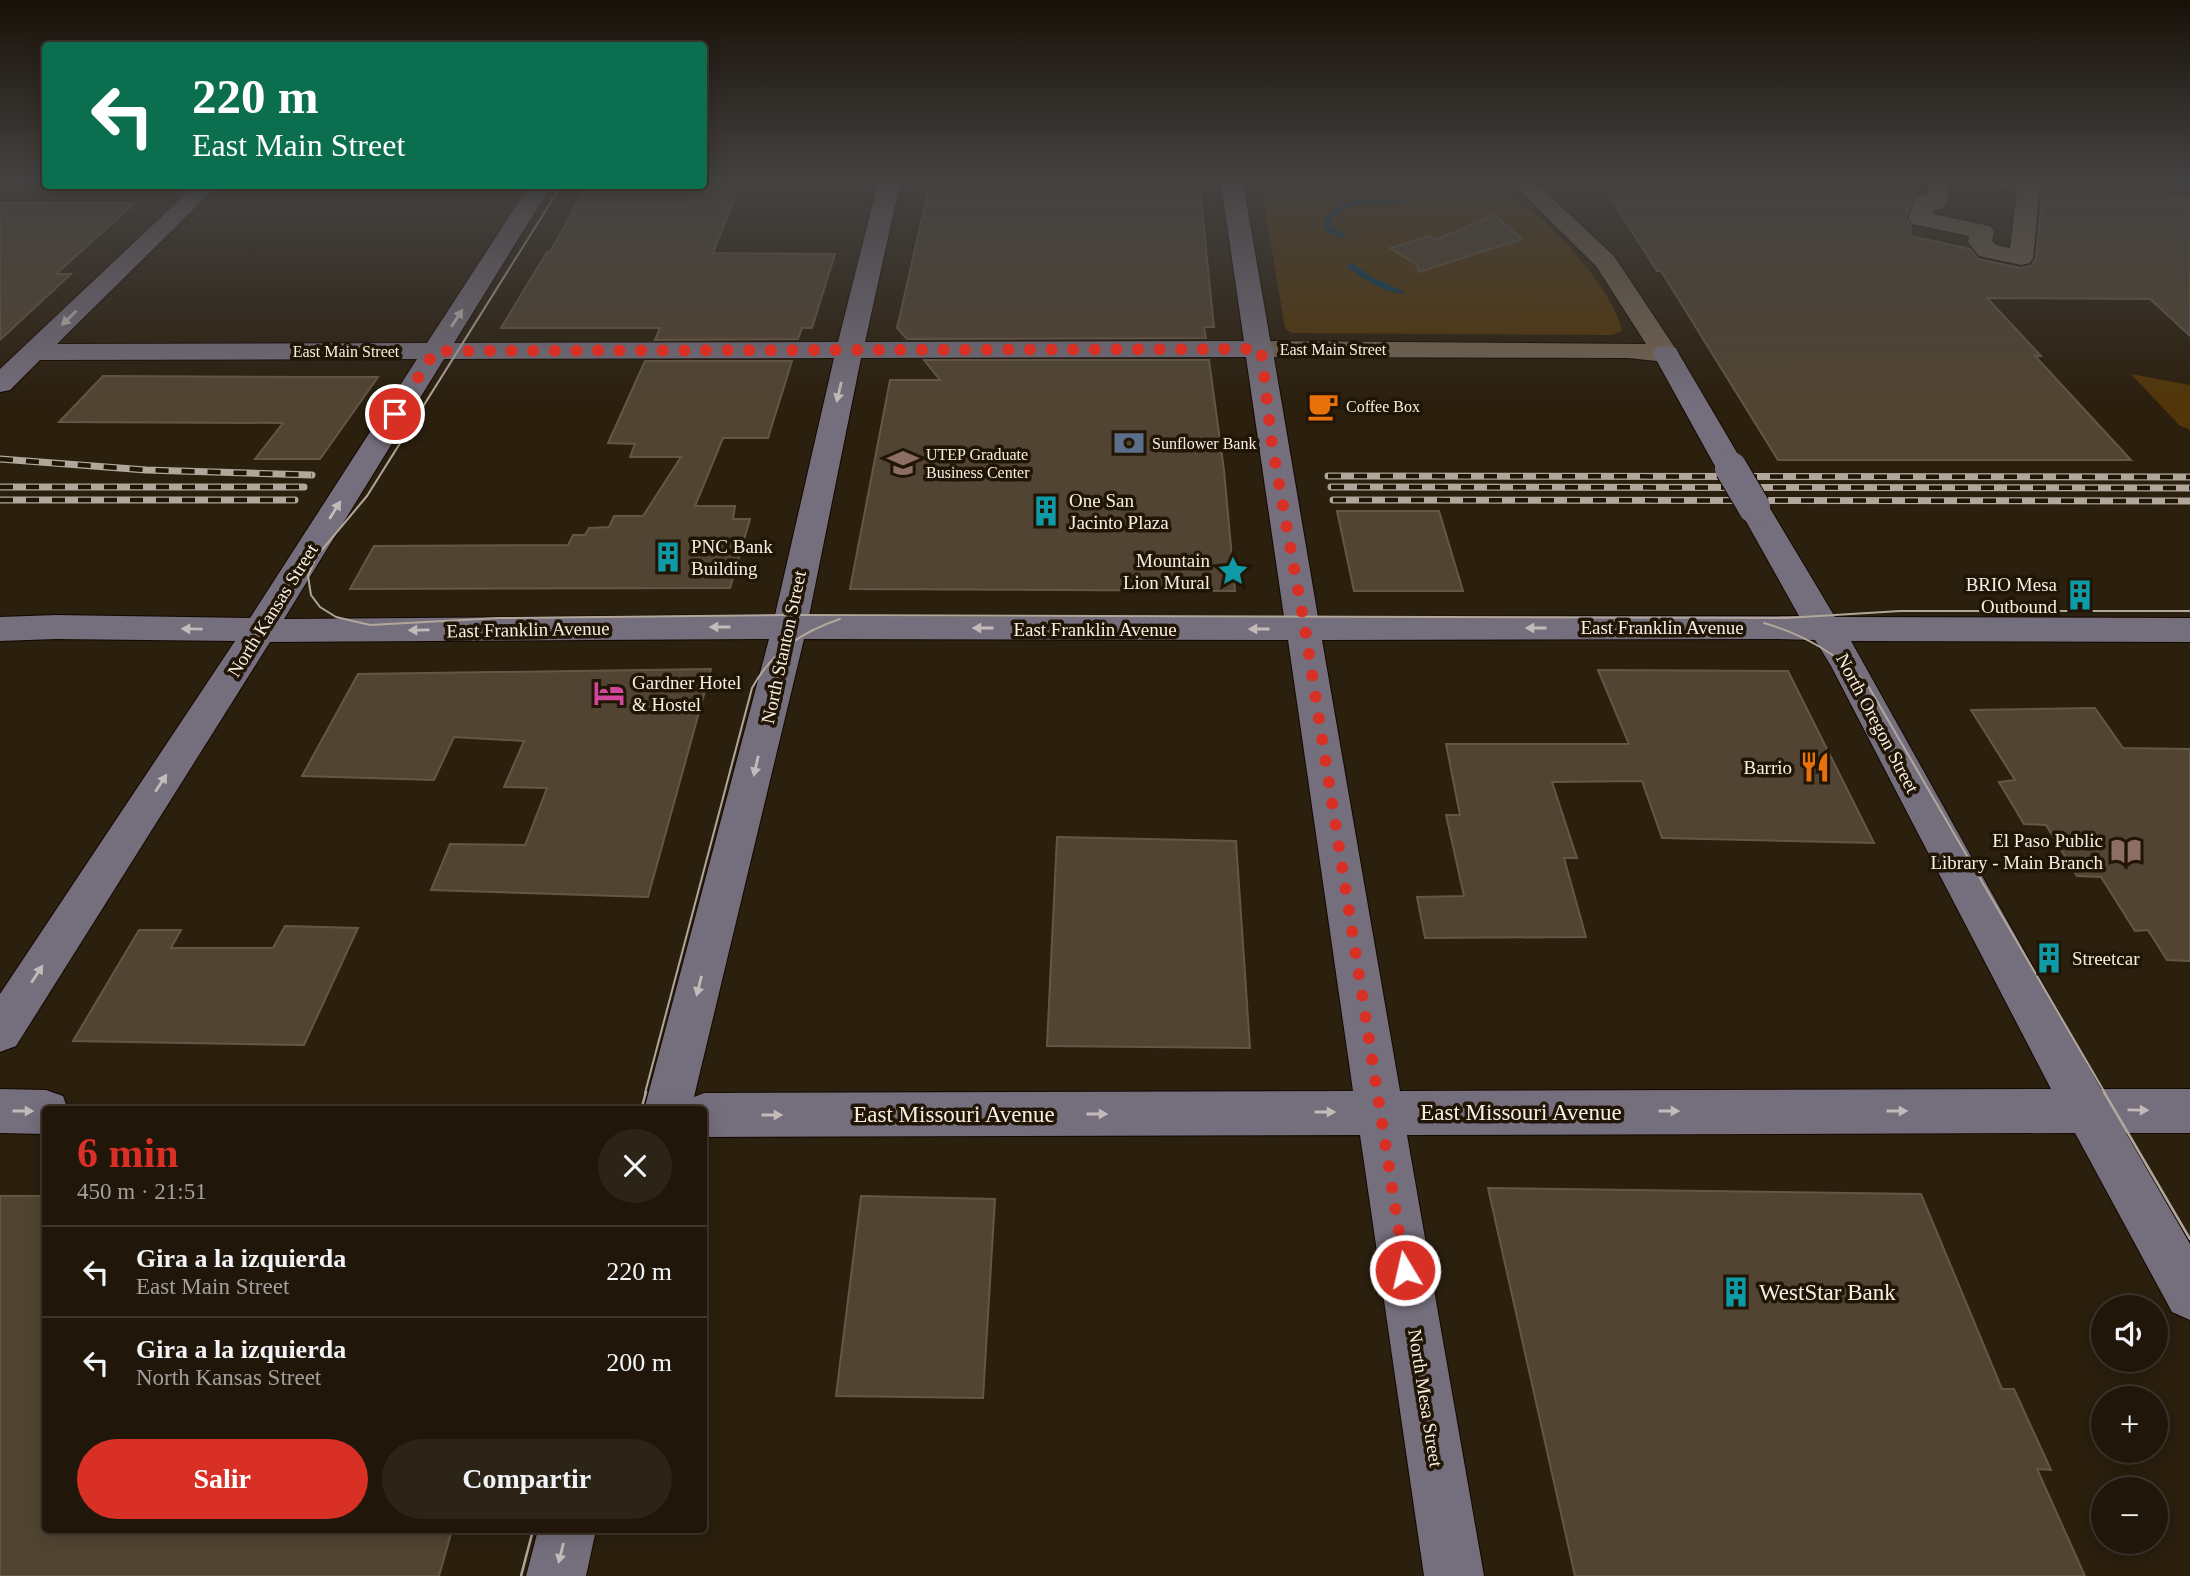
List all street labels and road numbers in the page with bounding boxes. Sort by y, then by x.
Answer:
street label: East Main Street [1280,341,1387,358]
street label: East Main Street [293,343,400,360]
street label: North Kansas Street [223,539,322,681]
street label: North Stanton Street [757,568,810,726]
street label: East Franklin Avenue [1580,617,1744,638]
street label: East Franklin Avenue [446,618,610,641]
street label: East Franklin Avenue [1013,619,1177,640]
street label: North Oregon Street [1832,650,1924,797]
street label: East Missouri Avenue [1420,1100,1622,1125]
street label: East Missouri Avenue [853,1102,1055,1127]
street label: North Mesa Street [1404,1328,1447,1469]

